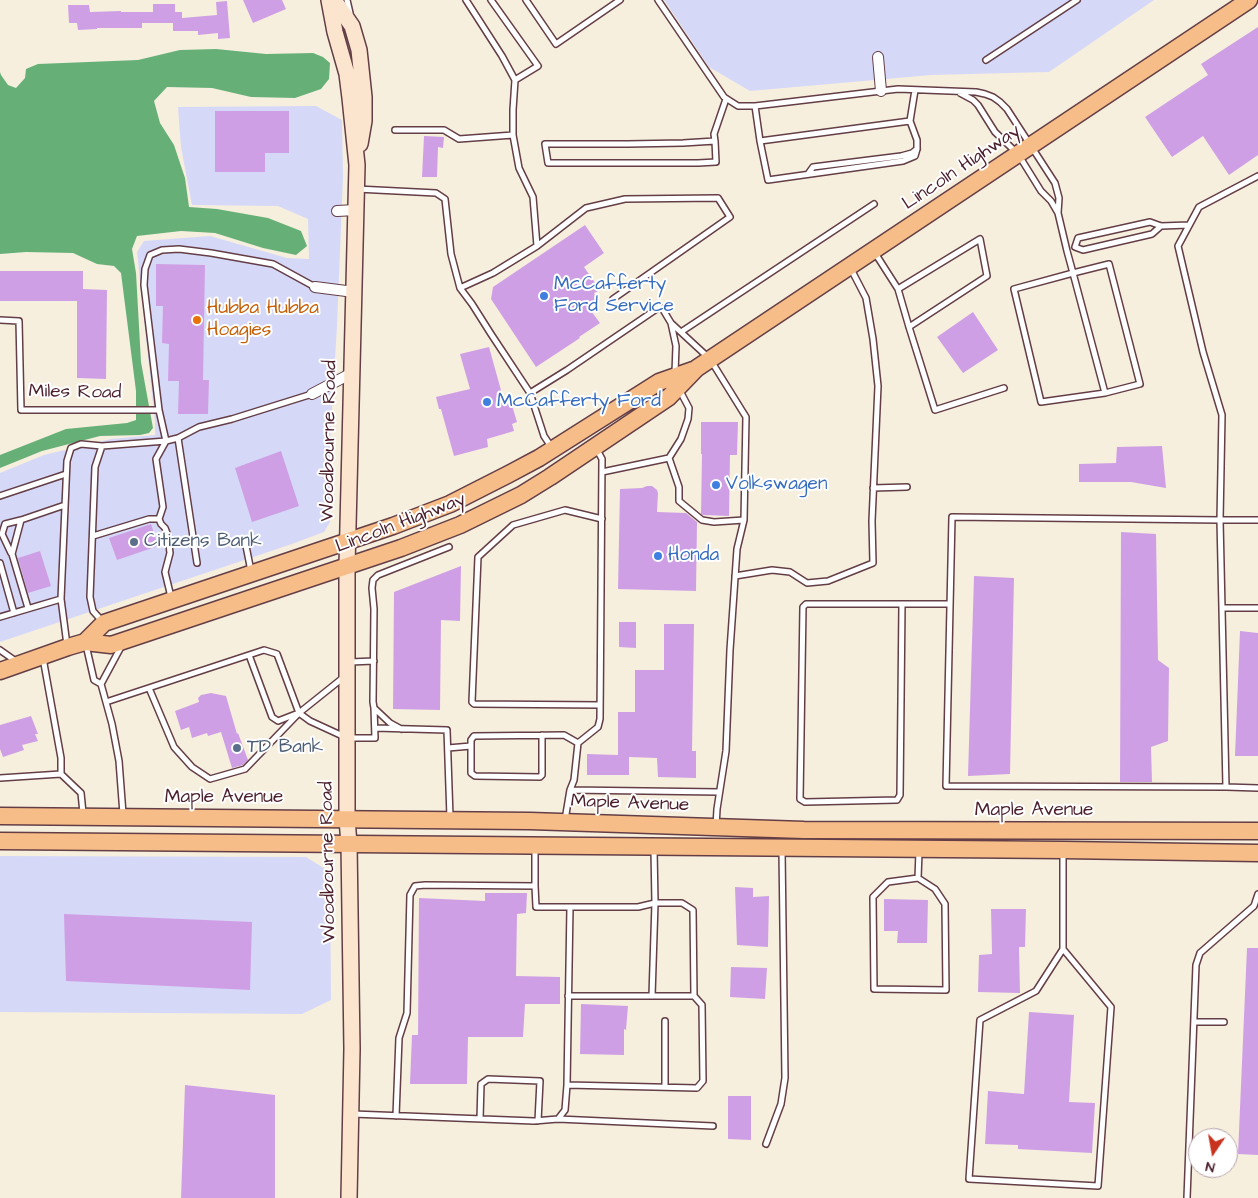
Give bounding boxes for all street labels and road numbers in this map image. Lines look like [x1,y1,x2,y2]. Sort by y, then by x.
street label: Lincoln Highway [899,120,1025,216]
street label: Woodbourne Road [317,360,343,522]
street label: Miles Road [28,381,122,405]
street label: Lincoln Highway [333,489,469,559]
street label: Woodbourne Road [316,781,342,943]
street label: Maple Avenue [165,787,283,809]
street label: Maple Avenue [570,791,690,817]
street label: Maple Avenue [975,800,1093,822]

